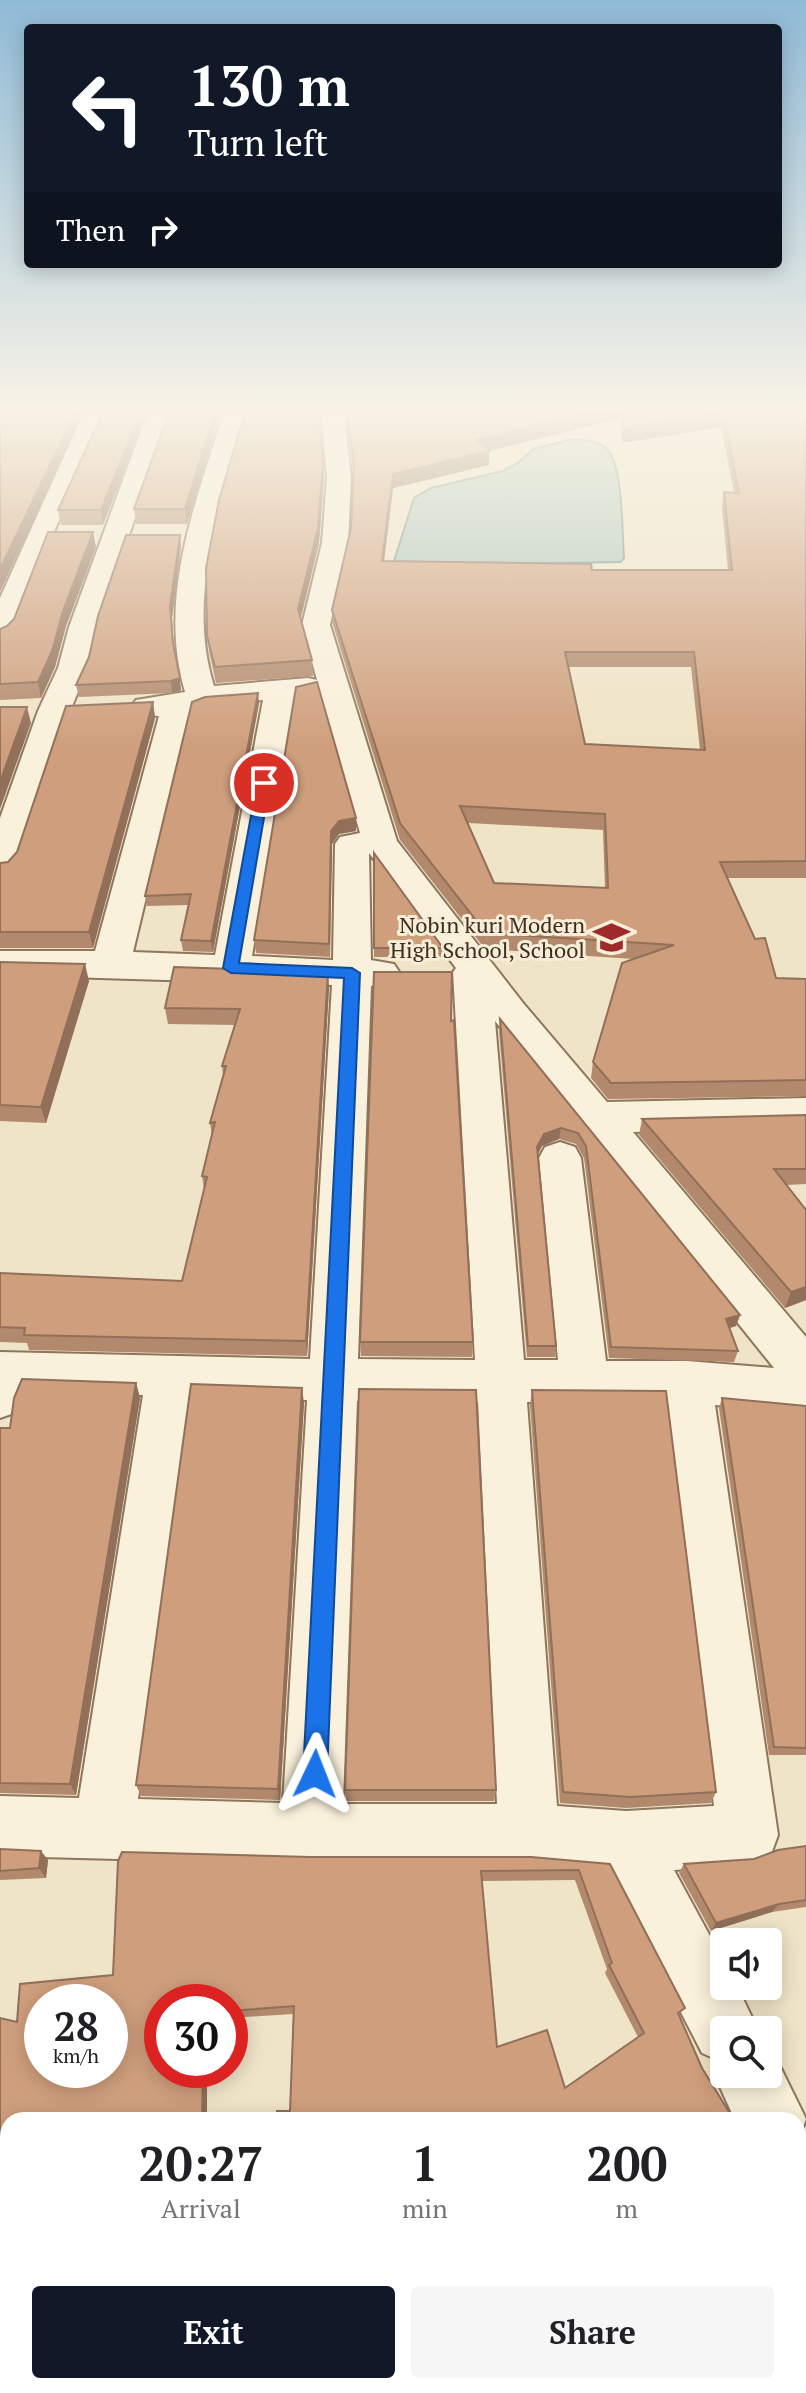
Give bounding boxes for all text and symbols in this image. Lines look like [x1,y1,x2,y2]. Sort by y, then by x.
text: 130 m [188,48,350,122]
icon: left [56,56,160,160]
text: Turn left [188,119,328,166]
icon: right [141,208,185,252]
text: Then [56,210,125,250]
pin [230,749,298,817]
icon: arrive [242,761,286,805]
place label: Nobin kuri Modern High School, School [390,910,585,964]
school or university icon: Nobin kuri Modern High School, School [592,918,630,956]
position arrow [273,1732,357,1816]
map controls [710,1928,782,2088]
button: sound [710,1928,782,2000]
speed limit sign: 30 [144,1984,248,2088]
text: 28 [53,1999,99,2052]
button: search [710,2016,782,2088]
text: km/h [53,2042,99,2069]
text: 20:27 [138,2131,263,2195]
text: 1 [411,2131,438,2195]
text: 200 [586,2131,668,2195]
text: Arrival [161,2191,241,2225]
text: min [402,2191,448,2225]
text: m [616,2191,638,2225]
button: Exit [32,2286,395,2378]
button: Share [411,2286,774,2378]

